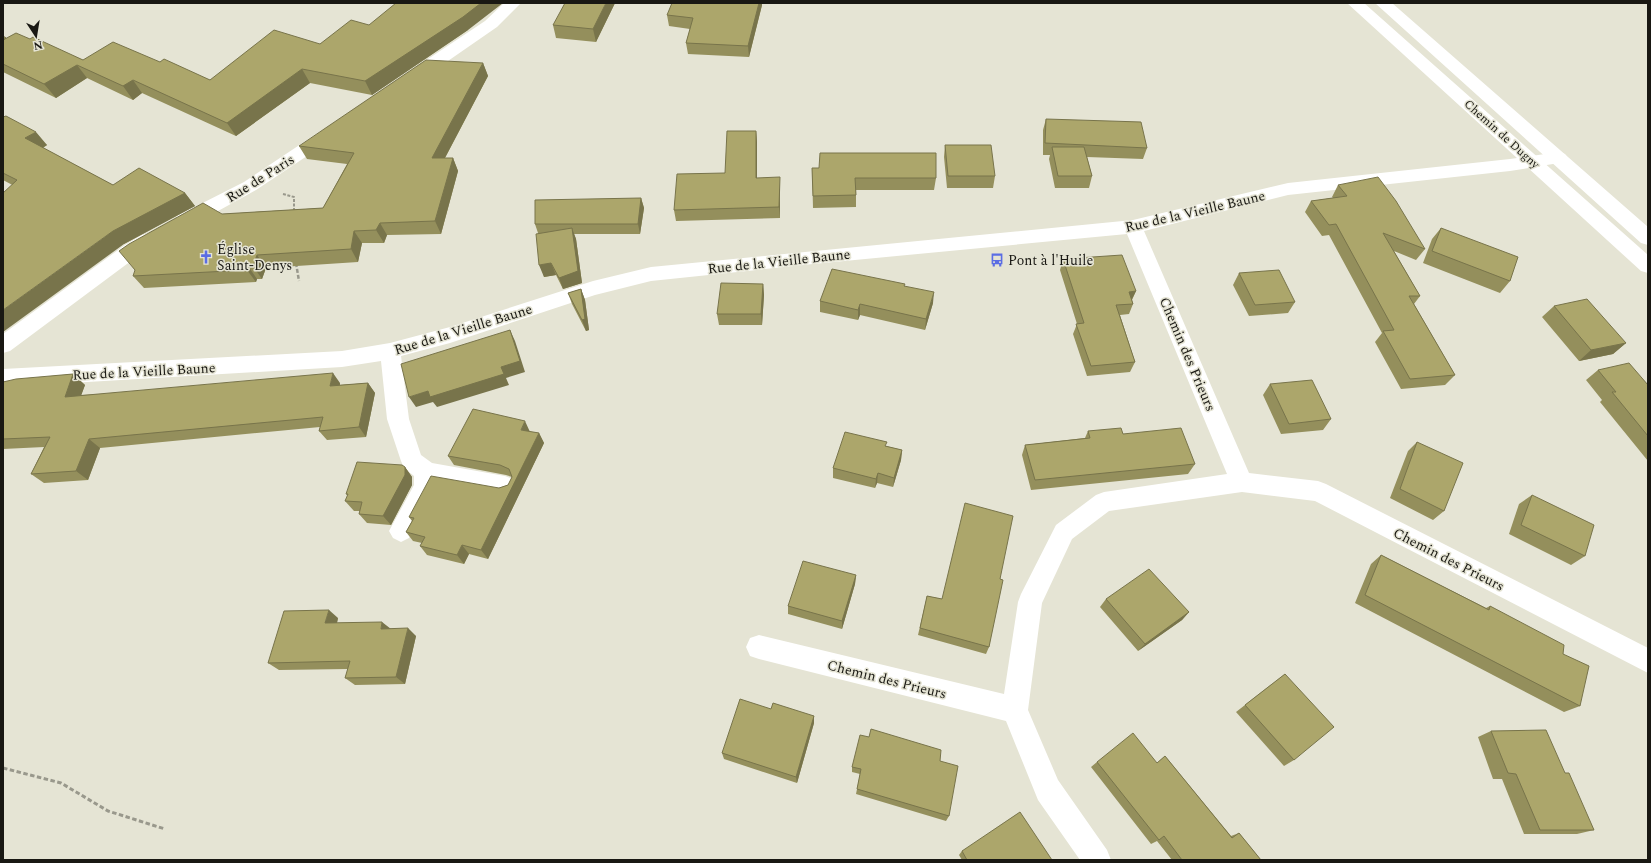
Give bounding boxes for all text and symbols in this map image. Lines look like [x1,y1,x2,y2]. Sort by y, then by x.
north arrow [16,16,56,56]
text: N [32,36,44,55]
street label: Chemin de Dugny [1460,95,1545,174]
street label: Rue de Paris [222,149,298,208]
street label: Rue de la Vieille Baune [1123,185,1267,238]
place label: Église Saint-Denys [217,239,292,276]
street label: Rue de la Vieille Baune [707,244,852,279]
church icon: Église Saint-Denys [198,249,214,265]
place label: Pont à l'Huile [1008,250,1093,271]
bus stop icon: Pont à l'Huile [989,252,1005,268]
street label: Chemin des Prieurs [1154,294,1221,415]
street label: Rue de la Vieille Baune [392,298,535,360]
street label: Rue de la Vieille Baune [72,357,216,386]
street label: Chemin des Prieurs [1390,522,1508,597]
street label: Chemin des Prieurs [825,655,949,704]

